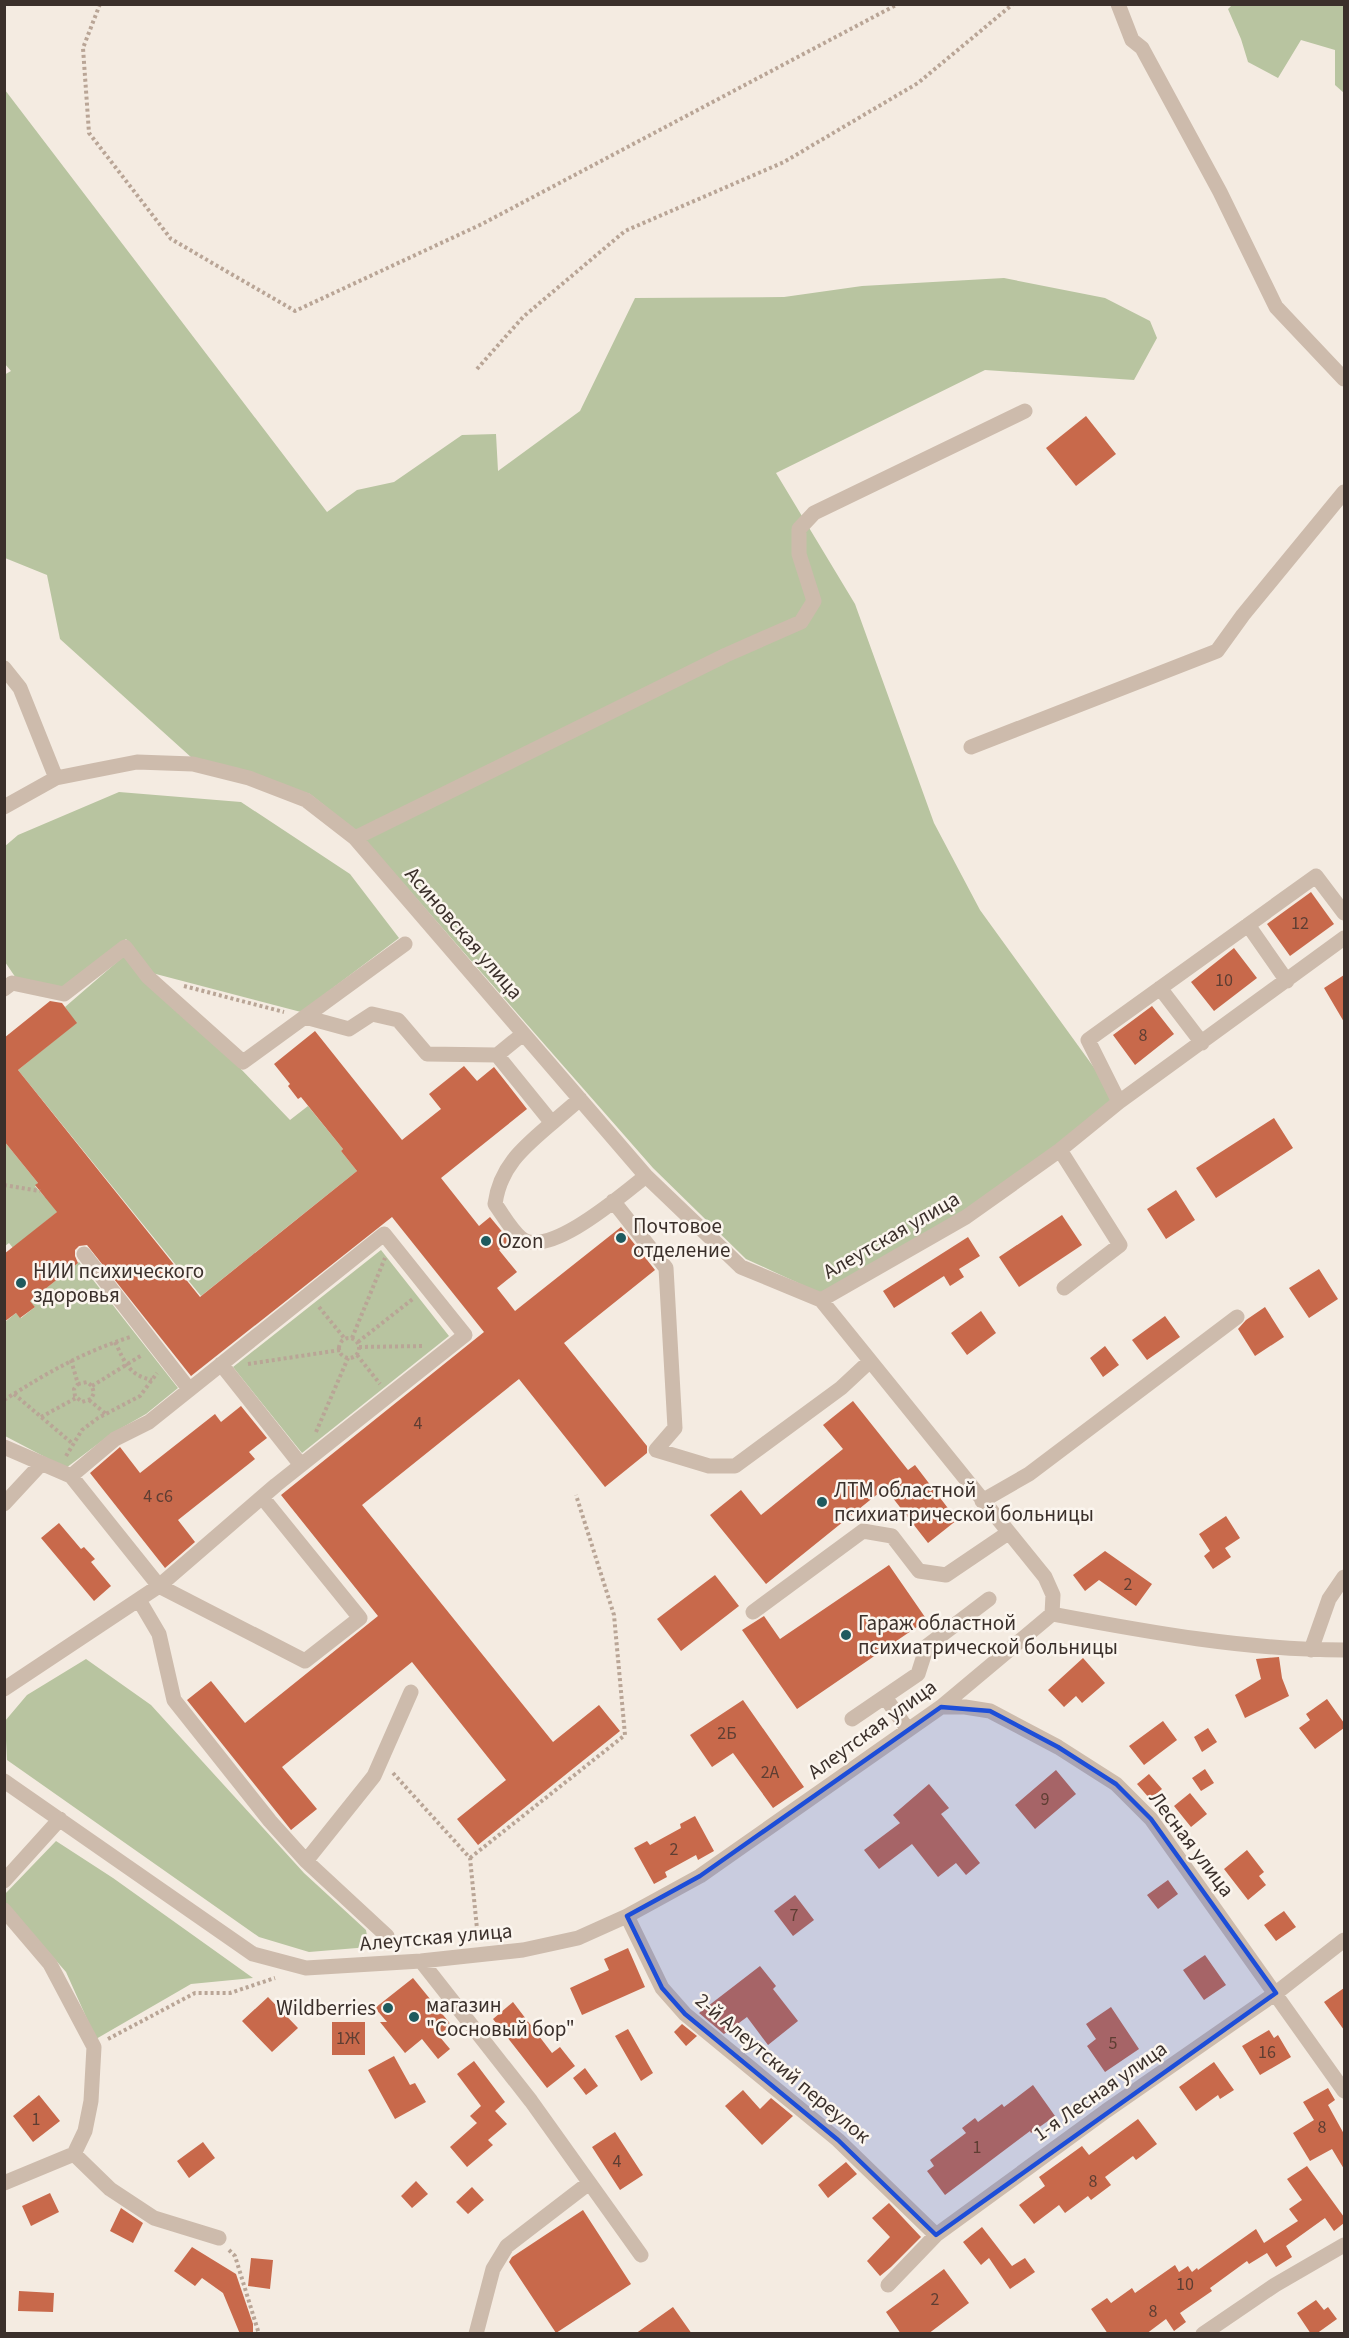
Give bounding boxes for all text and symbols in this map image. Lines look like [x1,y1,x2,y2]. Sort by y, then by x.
street label: Асиновская улица [398,860,530,1006]
house number: 12 [1291,911,1309,936]
house number: 10 [1215,968,1233,993]
house number: 8 [1139,1023,1148,1048]
street label: Алеутская улица [817,1184,965,1286]
place label: Почтовое отделение [633,1211,730,1265]
place label: Ozon [498,1226,543,1256]
marker: Почтовое отделение [614,1231,628,1245]
marker: Ozon [479,1234,493,1248]
place label: НИИ психического здоровья [33,1256,204,1310]
marker: НИИ психического здоровья [14,1276,28,1290]
house number: 4 [414,1411,423,1436]
place label: ЛТМ областной психиатрической больницы [834,1475,1094,1529]
house number: 4 с6 [143,1484,173,1509]
marker: ЛТМ областной психиатрической больницы [815,1495,829,1509]
house number: 2 [1124,1572,1133,1597]
place label: Гараж областной психиатрической больницы [858,1608,1118,1662]
marker: Гараж областной психиатрической больницы [839,1628,853,1642]
street label: Алеутская улица [801,1672,943,1786]
house number: 2Б [717,1721,737,1746]
house number: 2А [761,1760,780,1785]
street label: Лесная улица [1142,1785,1242,1903]
house number: 9 [1041,1787,1050,1812]
house number: 2 [670,1837,679,1862]
house number: 7 [790,1903,799,1928]
street label: Алеутская улица [358,1915,514,1959]
street label: 2-й Алеутский переулок [689,1986,878,2151]
place label: магазин "Сосновый бор" [426,1990,575,2044]
place label: Wildberries [276,1993,376,2023]
marker: Wildberries [381,2001,395,2015]
marker: магазин "Сосновый бор" [407,2010,421,2024]
house number: 1Ж [336,2026,360,2051]
house number: 5 [1109,2031,1118,2056]
street label: 1-я Лесная улица [1027,2034,1173,2148]
house number: 16 [1258,2040,1276,2065]
house number: 1 [32,2107,40,2132]
house number: 8 [1318,2115,1327,2140]
house number: 1 [973,2135,981,2160]
house number: 4 [613,2149,622,2174]
house number: 8 [1089,2169,1098,2194]
house number: 10 [1176,2272,1194,2297]
house number: 2 [931,2287,940,2312]
house number: 8 [1149,2299,1158,2324]

